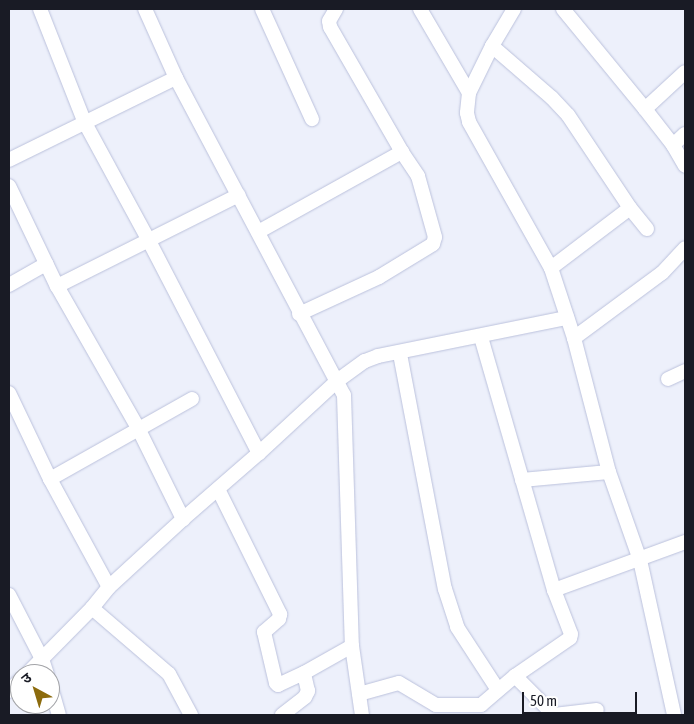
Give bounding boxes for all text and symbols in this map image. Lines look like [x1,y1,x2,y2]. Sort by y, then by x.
north arrow [10,664,60,714]
text: उ [18,669,34,687]
scale bar [524,682,639,714]
text: 50 m [530,692,557,709]

